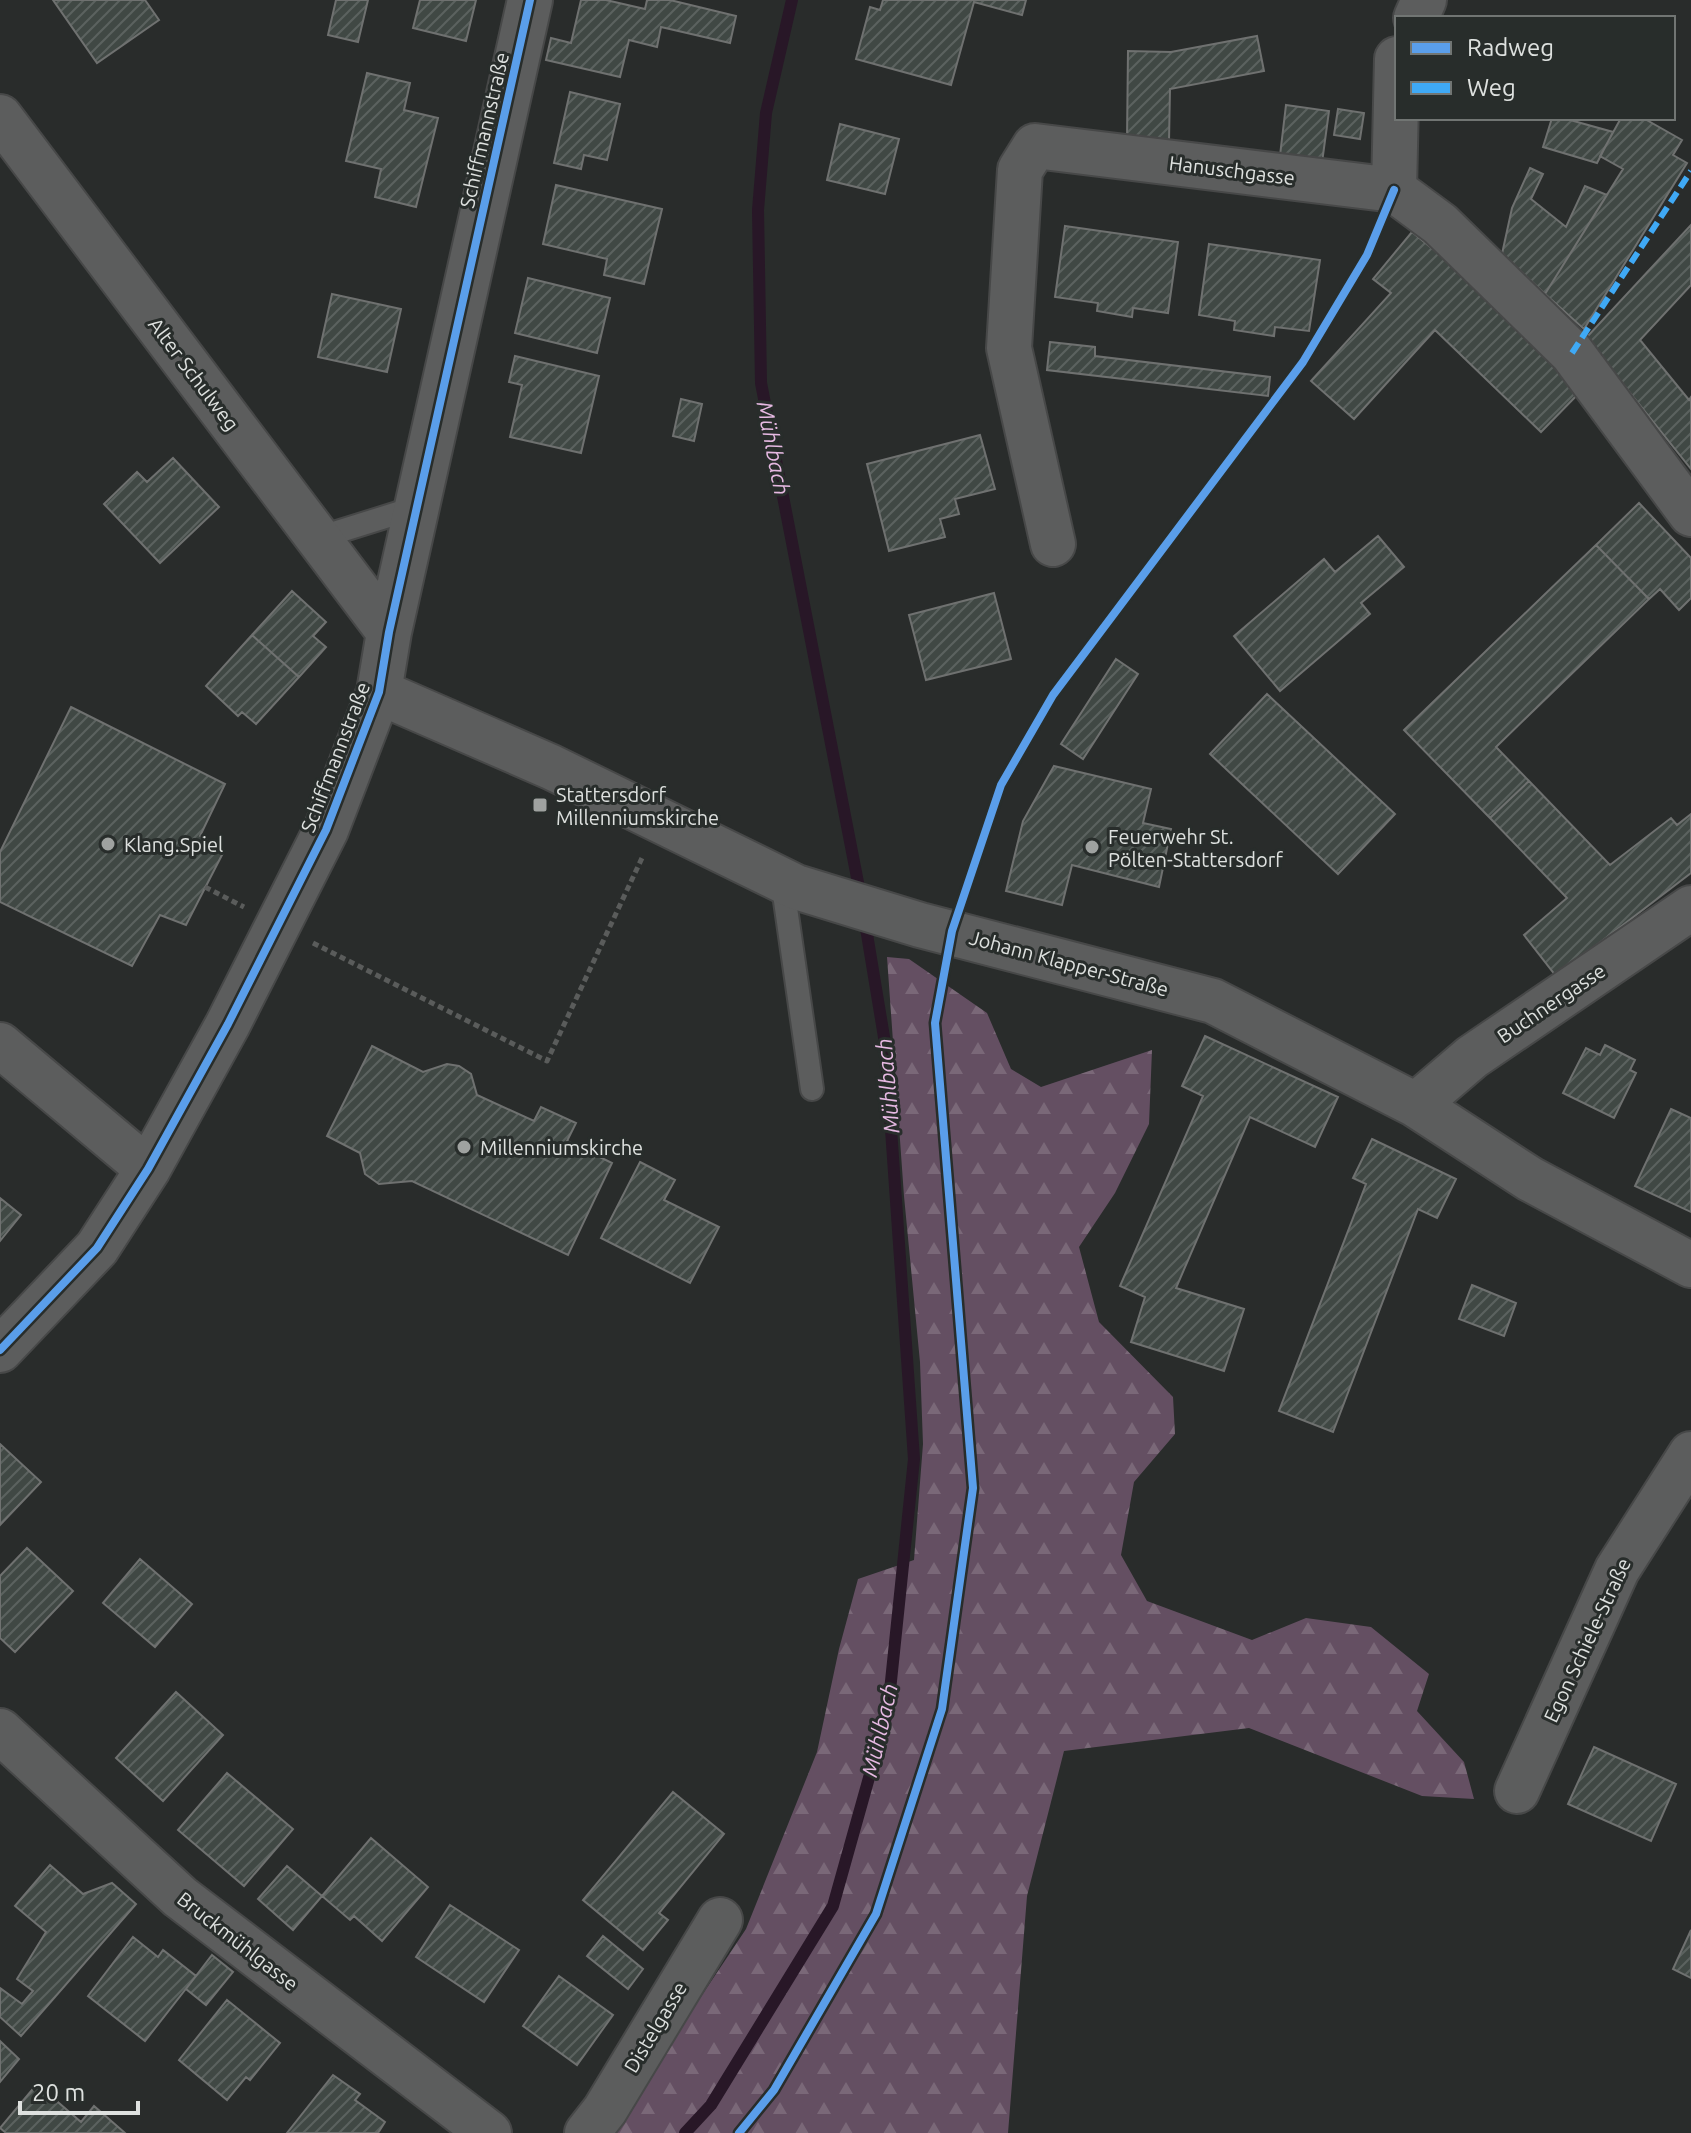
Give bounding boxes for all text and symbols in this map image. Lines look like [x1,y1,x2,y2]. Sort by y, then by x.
legend [1395,16,1675,120]
text: Radweg [1467,34,1554,61]
street label: Schiffmannstraße [455,50,513,210]
text: Weg [1467,74,1516,101]
street label: Hanuschgasse [1168,151,1296,189]
street label: Alter Schulweg [144,313,244,435]
water label: Mühlbach [753,399,795,497]
street label: Schiffmannstraße [296,679,374,835]
place label: Stattersdorf Millenniumskirche [556,783,719,829]
marker: Stattersdorf Millenniumskirche [531,796,549,814]
place label: Feuerwehr St. Pölten-Stattersdorf [1108,825,1283,871]
place label: Klang.Spiel [124,833,223,856]
marker: Klang.Spiel [99,835,117,853]
marker: Feuerwehr St. Pölten-Stattersdorf [1083,838,1101,856]
street label: Johann Klapper-Straße [967,925,1171,1001]
street label: Buchnergasse [1493,959,1609,1047]
water label: Mühlbach [870,1037,904,1135]
place label: Millenniumskirche [480,1136,643,1159]
marker: Millenniumskirche [455,1138,473,1156]
street label: Egon Schiele-Straße [1539,1554,1635,1726]
water label: Mühlbach [856,1681,902,1779]
street label: Bruckmühlgasse [173,1887,303,1995]
street label: Distelgasse [619,1977,691,2077]
scale bar [20,2065,138,2115]
text: 20 m [32,2079,85,2106]

